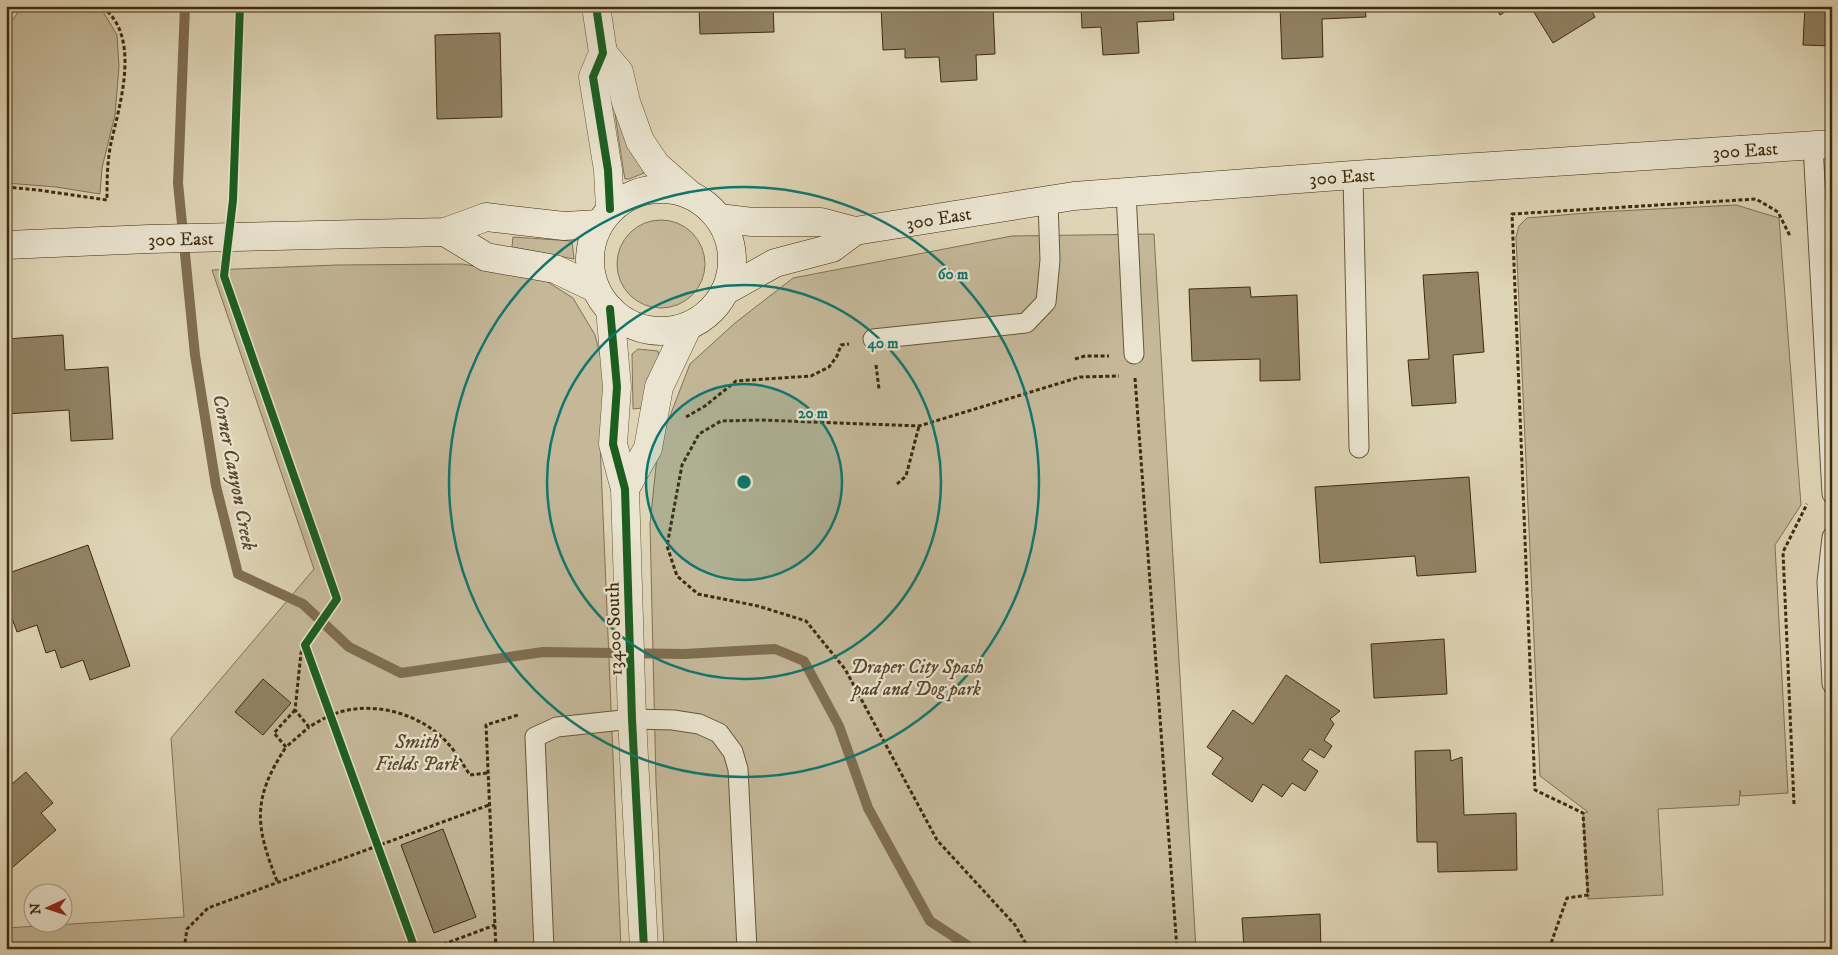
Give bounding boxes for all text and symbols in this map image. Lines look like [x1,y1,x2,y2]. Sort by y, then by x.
street label: 300 East [1712,138,1779,165]
street label: 300 East [1309,164,1376,191]
street label: 300 East [905,203,973,236]
street label: 300 East [148,227,214,252]
text: 60 m [938,265,969,284]
text: 40 m [866,334,899,353]
water label: Corner Canyon Creek [206,392,261,553]
text: 20 m [798,404,829,423]
centre of rings [735,473,753,491]
street label: 13400 South [601,582,628,676]
park label: Draper City Spash pad and Dog park [849,656,984,702]
park label: Smith Fields Park [375,731,459,776]
north arrow [22,882,72,932]
text: N [27,902,45,915]

